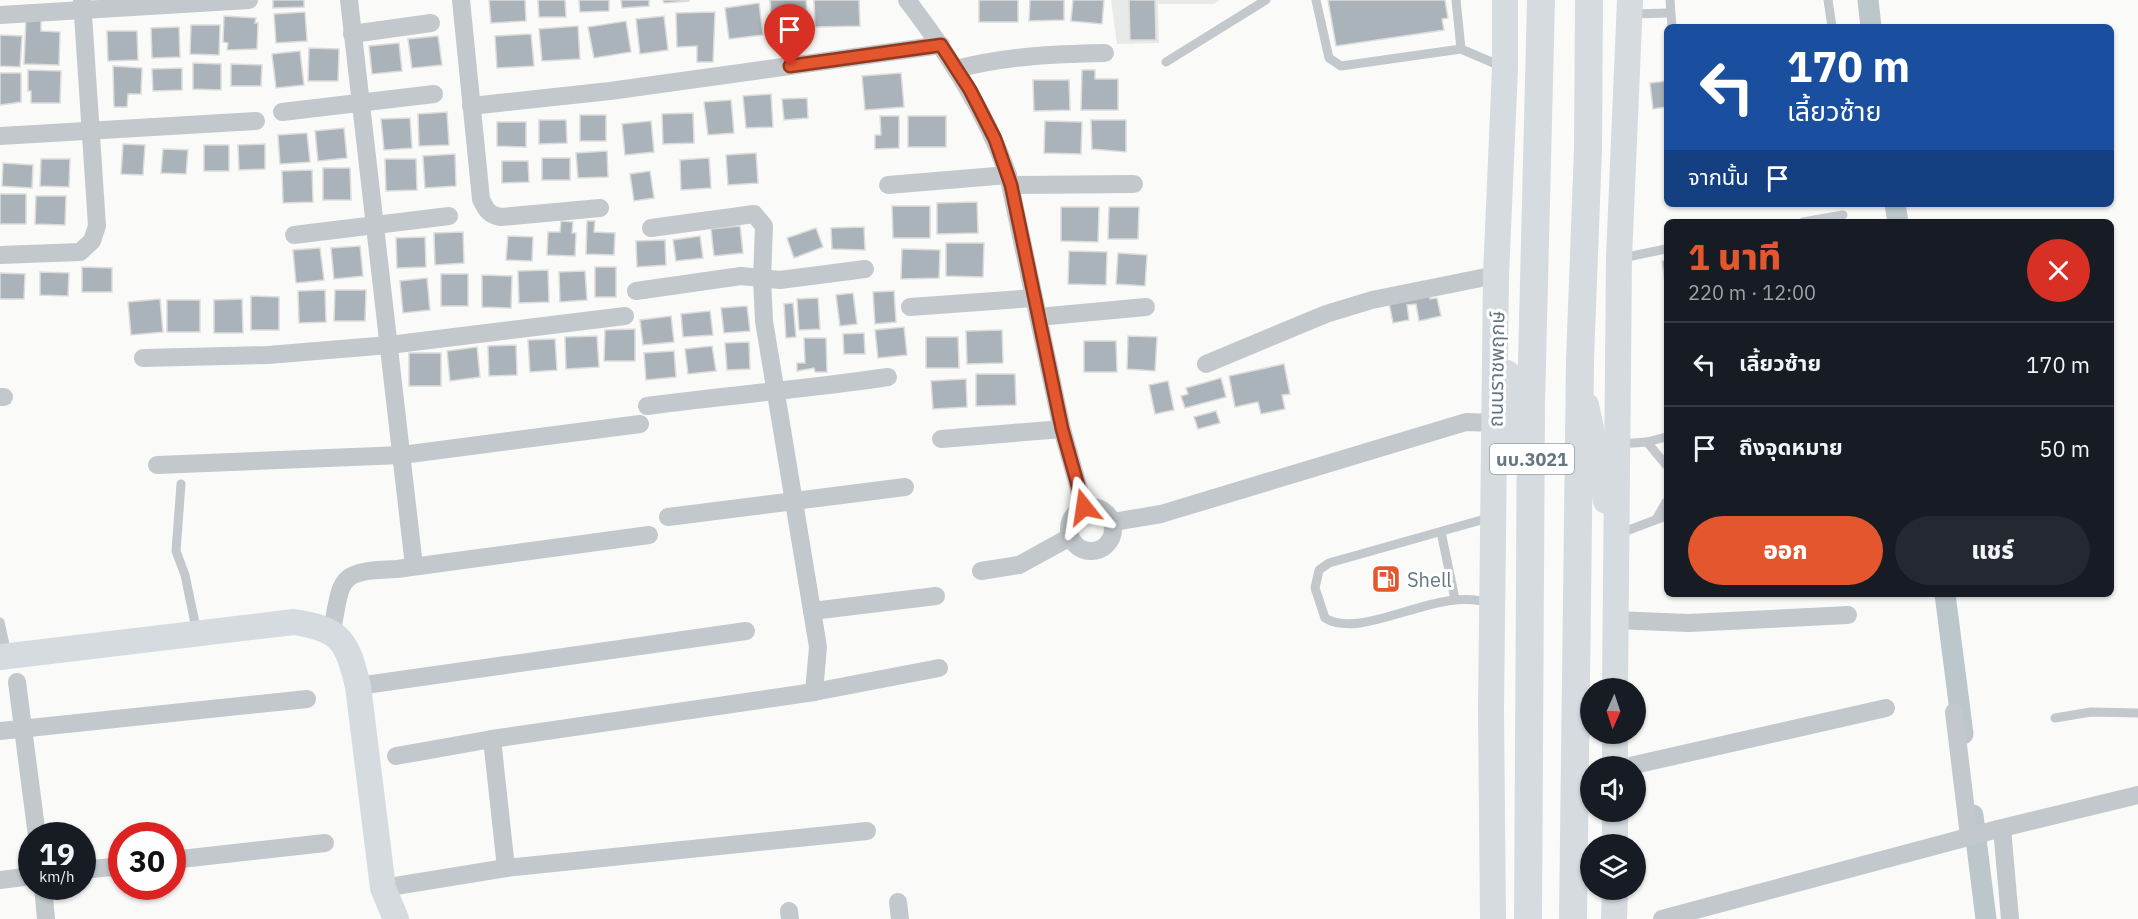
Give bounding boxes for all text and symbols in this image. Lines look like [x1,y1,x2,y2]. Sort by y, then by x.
pin [764,4,815,66]
icon: arrive [773,13,806,46]
text: 170 m [1787,39,1910,94]
icon: left [1688,48,1766,126]
text: เลี้ยวซ้าย [1787,93,1881,128]
text: จากนั้น [1688,162,1749,191]
icon: arrive [1761,162,1794,195]
text: 1 นาที [1688,233,1781,280]
button: close [2027,239,2090,302]
text: 220 m · 12:00 [1688,279,1816,306]
street label: ถนนราชพฤกษ์ [1481,310,1511,427]
icon: left [1688,348,1721,381]
text: เลี้ยวซ้าย [1739,348,1821,377]
text: 170 m [2026,350,2090,379]
icon: arrive [1688,432,1721,465]
text: ถึงจุดหมาย [1739,432,1843,461]
text: 50 m [2039,434,2090,463]
road number: นบ.3021 [1490,444,1574,474]
position arrow [1052,475,1116,539]
button: ออก [1688,516,1883,585]
button: แชร์ [1895,516,2090,585]
fuel station icon: Shell [1370,563,1402,595]
place label: Shell [1407,566,1452,593]
north arrow [1580,678,1646,744]
map controls [1580,678,1646,900]
button: sound [1580,756,1646,822]
speed limit sign: 30 [108,822,186,900]
text: 19 [39,834,75,873]
button: layers [1580,834,1646,900]
text: km/h [39,867,75,886]

